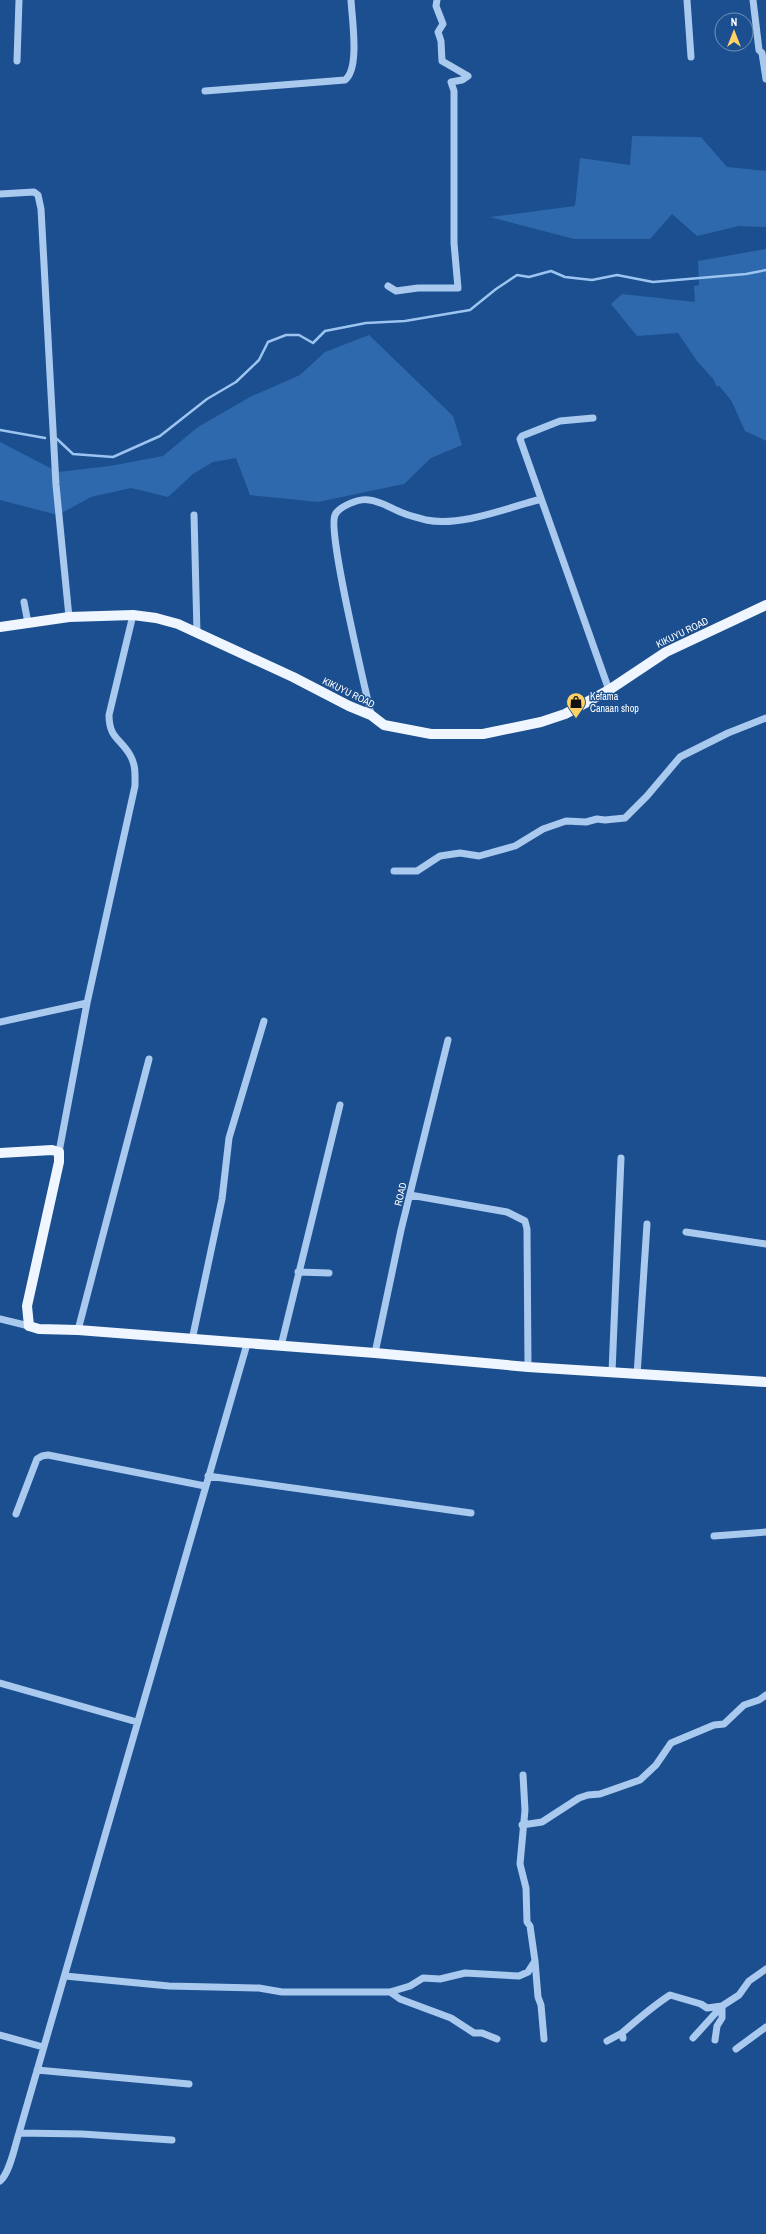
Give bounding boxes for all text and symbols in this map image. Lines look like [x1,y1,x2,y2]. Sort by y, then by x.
north arrow [714,12,754,52]
text: N [731,15,737,29]
street label: KIKUYU ROAD [654,614,711,651]
street label: KIKUYU ROAD [321,674,377,711]
place label: Kefama Canaan shop [590,690,639,715]
shop icon: Kefama Canaan shop [565,691,587,719]
street label: ROAD [391,1181,410,1207]

